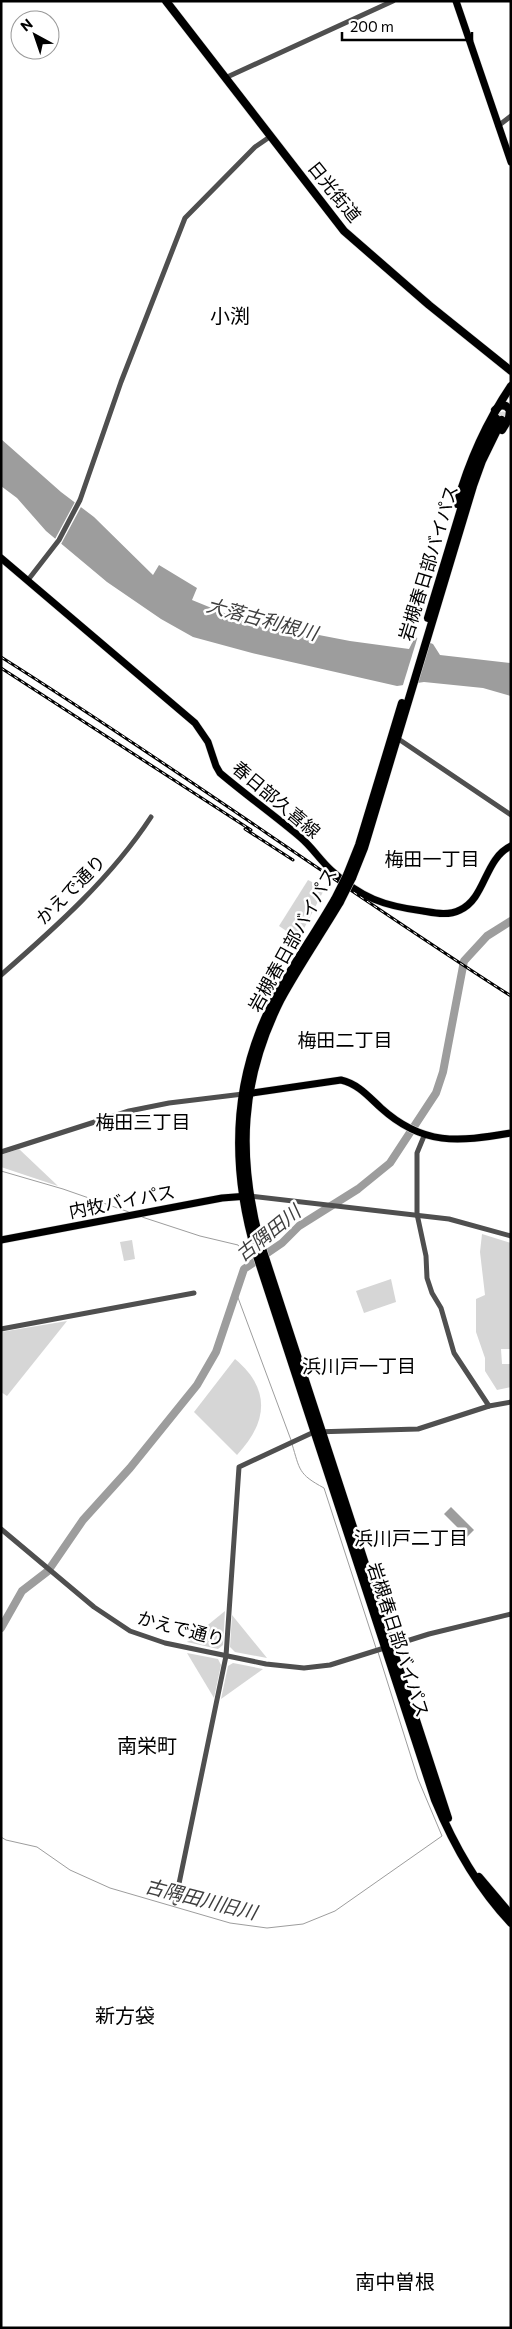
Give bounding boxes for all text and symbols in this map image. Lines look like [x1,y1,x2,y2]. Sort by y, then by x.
north arrow [10,10,60,60]
scale bar [342,10,472,42]
text: N [17,15,36,35]
text: 200 m [350,17,394,35]
street label: 日光街道 [304,156,366,226]
district label: 小渕 [210,303,250,327]
street label: 岩槻春日部バイパス [394,482,462,643]
water label: 大落古利根川 [204,593,322,645]
street label: 春日部久喜線 [228,756,325,842]
district label: 梅田一丁目 [384,847,480,870]
street label: かえで通り [31,850,110,929]
street label: 岩槻春日部バイパス [243,863,341,1016]
district label: 梅田二丁目 [297,1028,393,1051]
district label: 梅田三丁目 [95,1110,191,1133]
street label: 内牧バイパス [67,1180,177,1222]
water label: 古隅田川 [231,1199,306,1265]
district label: 浜川戸一丁目 [302,1354,416,1377]
district label: 浜川戸二丁目 [354,1526,468,1549]
street label: 岩槻春日部バイパス [364,1559,434,1720]
street label: かえで通り [135,1606,227,1650]
district label: 南栄町 [117,1733,177,1757]
water label: 古隅田川旧川 [143,1874,261,1924]
district label: 新方袋 [95,2003,155,2027]
district label: 南中曽根 [355,2269,435,2293]

